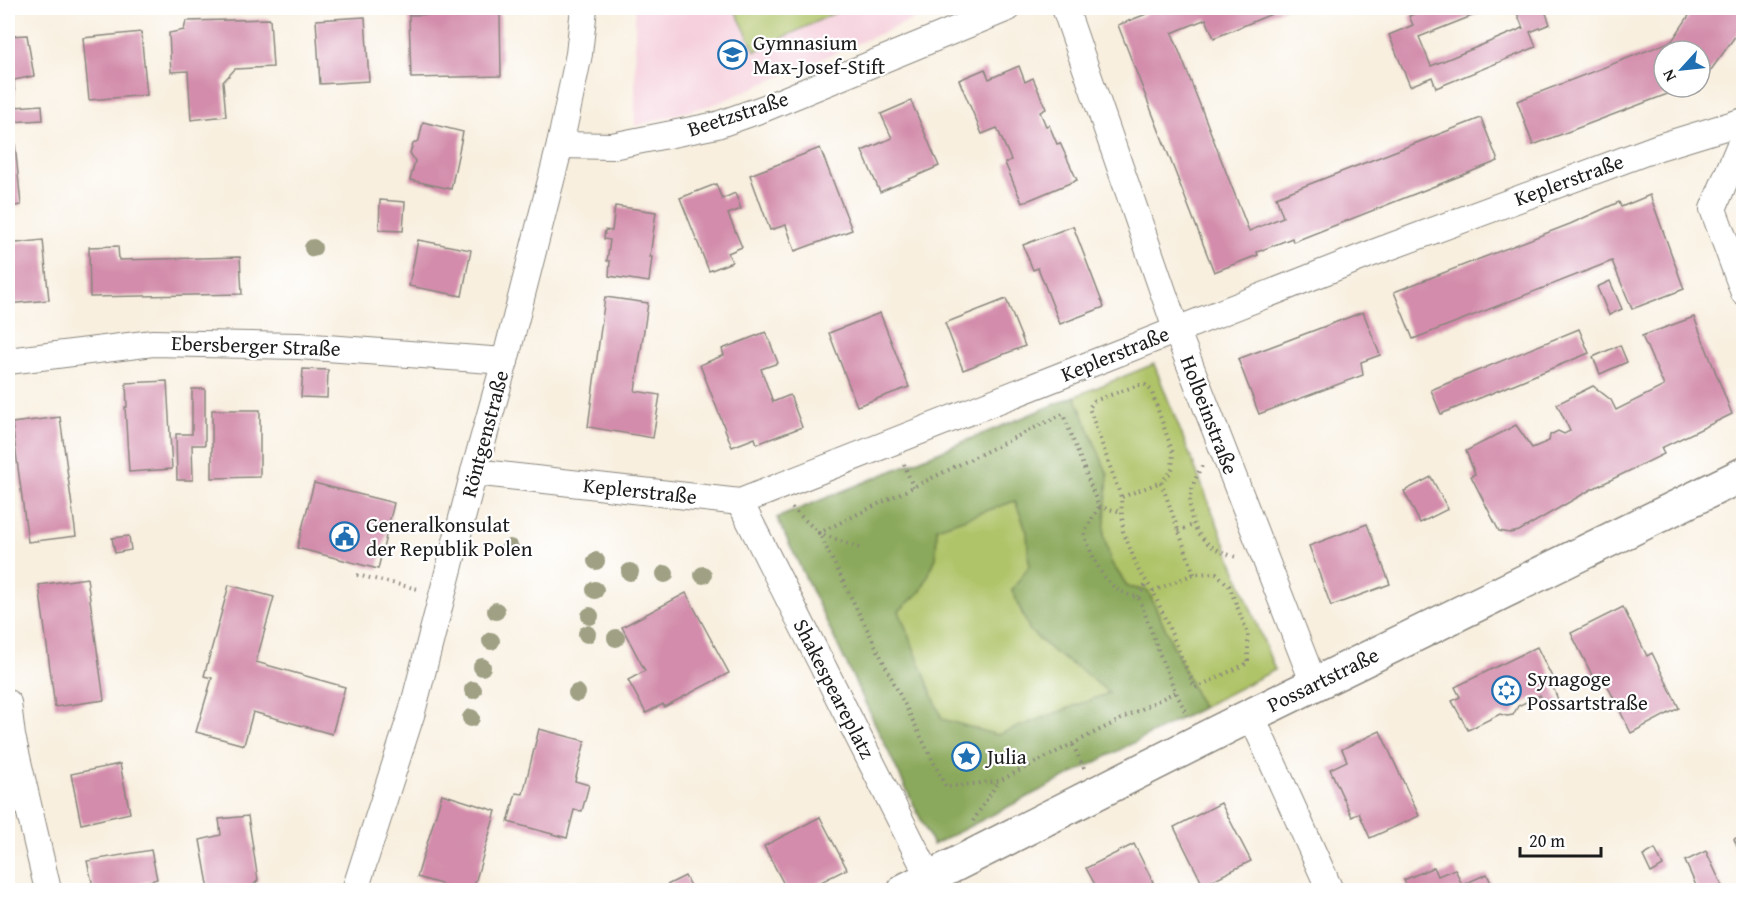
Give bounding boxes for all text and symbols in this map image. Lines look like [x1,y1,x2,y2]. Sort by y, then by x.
place label: Gymnasium Max-Josef-Stift [753,27,886,82]
school or university icon: Gymnasium Max-Josef-Stift [716,39,748,71]
north arrow [1652,39,1712,99]
text: N [1655,65,1682,86]
street label: Beetzstraße [683,83,792,144]
street label: Keplerstraße [1510,145,1628,214]
street label: Keplerstraße [1056,318,1174,389]
street label: Ebersberger Straße [171,327,341,364]
street label: Holbeinstraße [1173,351,1246,479]
street label: Röntgenstraße [453,367,516,501]
street label: Keplerstraße [582,469,699,512]
place label: Generalkonsulat der Republik Polen [366,509,533,564]
public building icon: Generalkonsulat der Republik Polen [329,521,361,553]
street label: Shakespeareplatz [786,613,883,764]
street label: Possartstraße [1262,639,1384,720]
place label: Synagoge Possartstraße [1527,663,1648,718]
synagogue icon: Synagoge Possartstraße [1490,675,1522,707]
place icon: Julia [950,741,982,773]
place label: Julia [984,741,1027,772]
scale bar [1520,820,1601,858]
text: 20 m [1529,827,1565,854]

